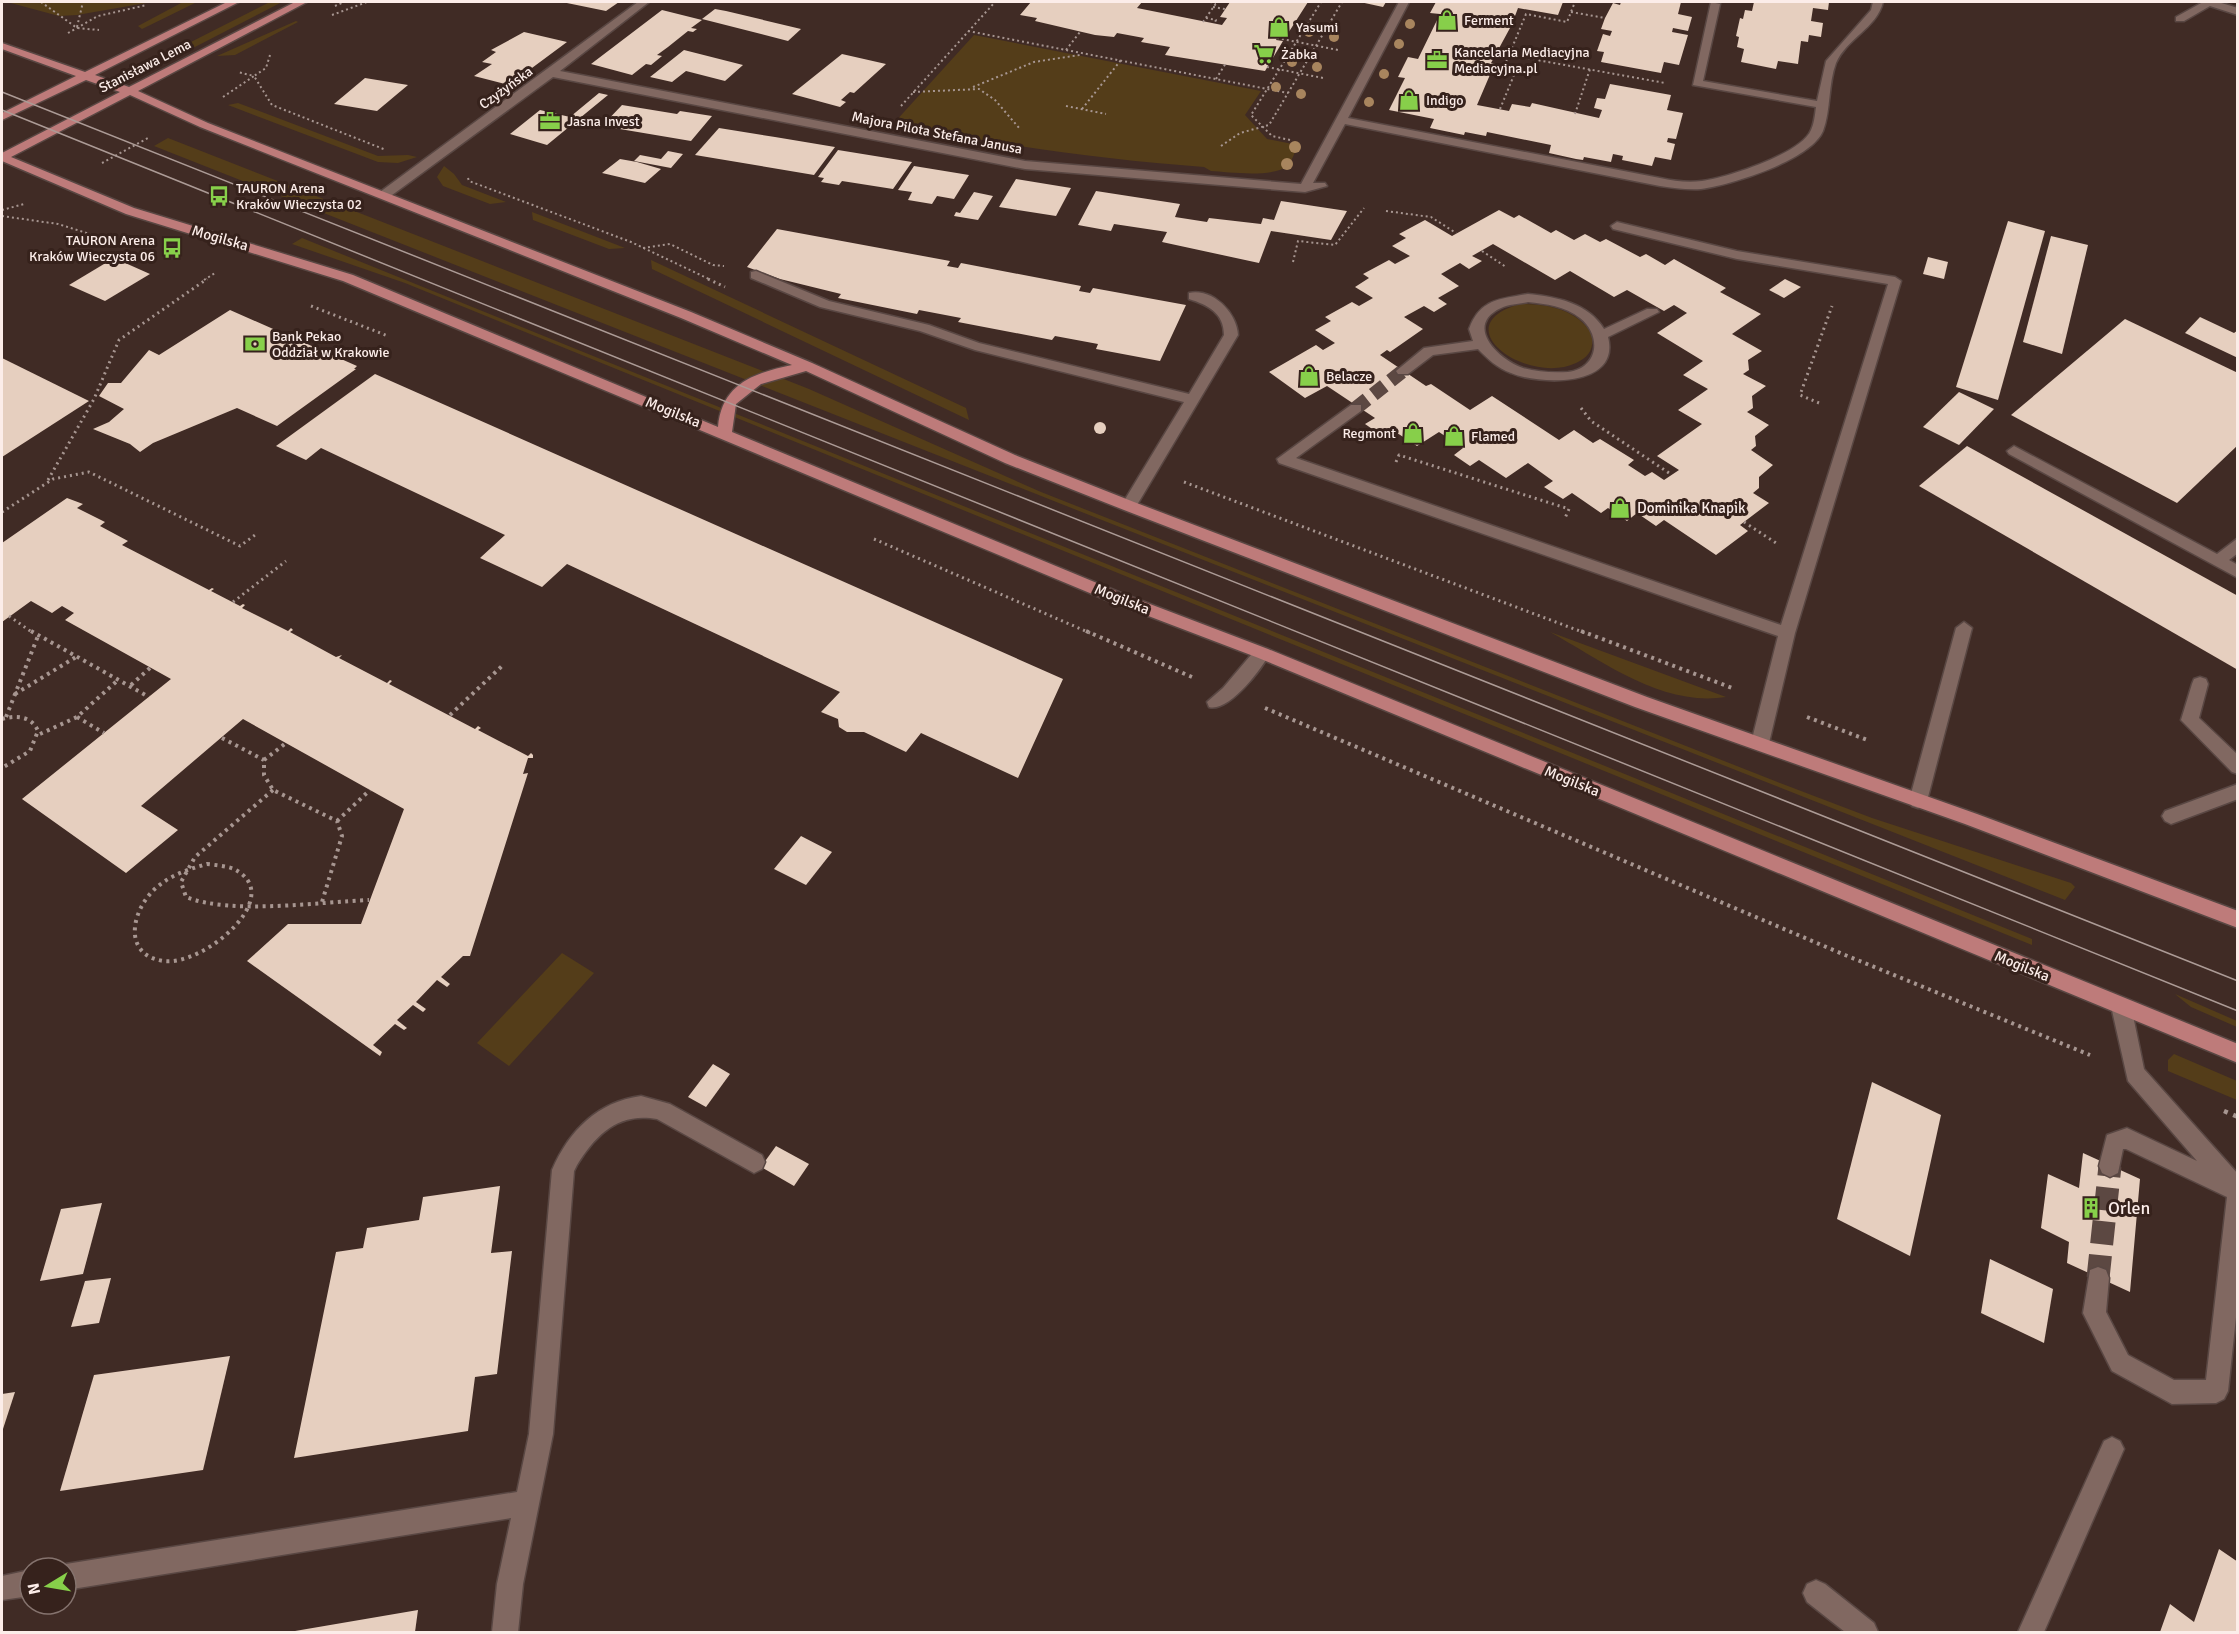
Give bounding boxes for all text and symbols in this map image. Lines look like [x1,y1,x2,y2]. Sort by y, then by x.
shop icon: Ferment [1435,8,1459,32]
place label: Ferment [1464,12,1514,29]
shop icon: Yasumi [1267,15,1291,39]
place label: Yasumi [1296,19,1338,36]
street label: Stanisława Lema [96,35,194,97]
supermarket icon: Żabka [1252,42,1276,66]
place label: Kancelaria Mediacyjna Mediacyjna.pl [1454,44,1590,77]
place label: Żabka [1281,46,1317,63]
office icon: Kancelaria Mediacyjna Mediacyjna.pl [1425,48,1449,72]
street label: Czyżyńska [476,63,536,113]
shop icon: Indigo [1397,88,1421,112]
place label: Indigo [1426,92,1464,109]
street label: Majora Pilota Stefana Janusa [850,108,1024,158]
office icon: Jasna Invest [538,109,562,133]
place label: Jasna Invest [567,113,640,130]
place label: TAURON Arena Kraków Wieczysta 02 [236,180,362,213]
bus stop icon: TAURON Arena Kraków Wieczysta 02 [207,184,231,208]
street label: Mogilska [190,221,250,255]
place label: TAURON Arena Kraków Wieczysta 06 [29,232,155,265]
bus stop icon: TAURON Arena Kraków Wieczysta 06 [160,236,184,260]
place label: Bank Pekao Oddział w Krakowie [272,328,390,361]
bank icon: Bank Pekao Oddział w Krakowie [243,332,267,356]
shop icon: Belacze [1297,364,1321,388]
place label: Belacze [1326,368,1372,385]
street label: Mogilska [643,393,703,431]
shop icon: Regmont [1401,421,1425,445]
shop icon: Flamed [1442,424,1466,448]
place label: Regmont [1342,425,1396,442]
place label: Flamed [1471,428,1515,445]
shop icon: Dominika Knapik [1608,496,1632,520]
place label: Dominika Knapik [1637,499,1746,517]
street label: Mogilska [1092,580,1152,618]
street label: Mogilska [1542,762,1602,800]
street label: Mogilska [1992,947,2052,985]
building icon: Orlen [2079,1196,2103,1220]
place label: Orlen [2108,1197,2150,1219]
north arrow [18,1556,78,1616]
text: N [23,1581,45,1596]

